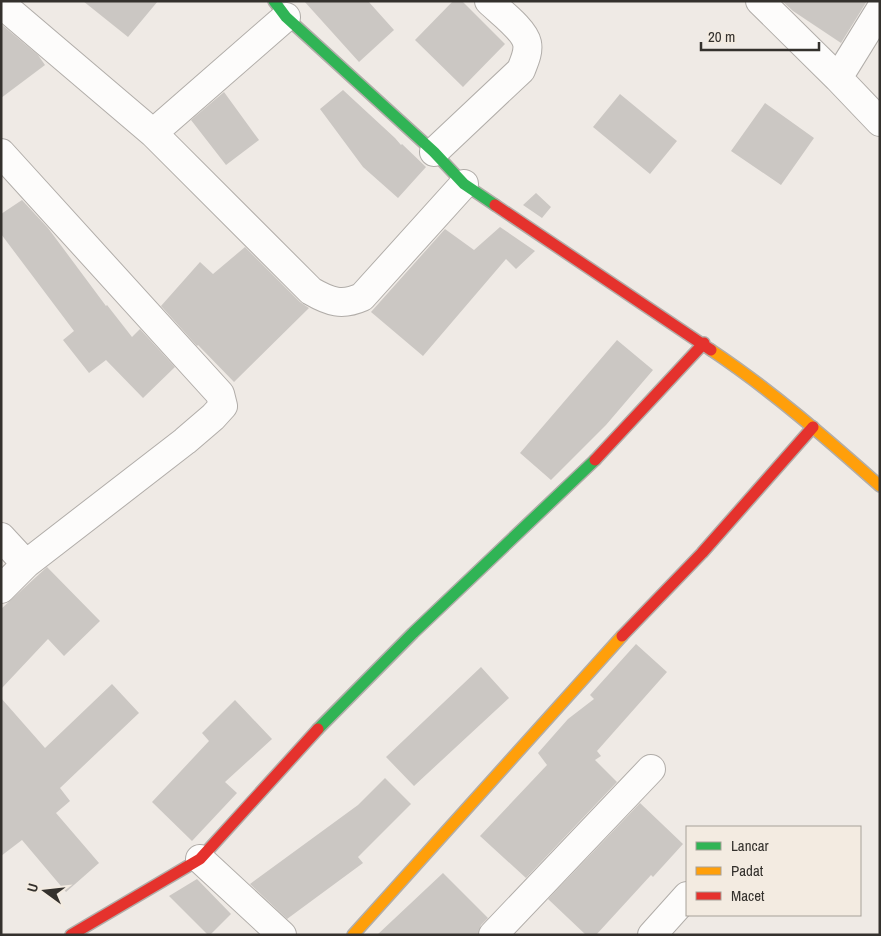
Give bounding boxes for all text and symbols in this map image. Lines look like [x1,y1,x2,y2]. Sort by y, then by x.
scale bar [701,20,818,52]
text: 20 m [708,26,735,47]
legend [686,826,861,916]
text: Lancar [731,835,769,856]
text: Padat [731,860,764,881]
north arrow [20,866,70,916]
text: U [23,881,42,894]
text: Macet [731,885,765,906]

